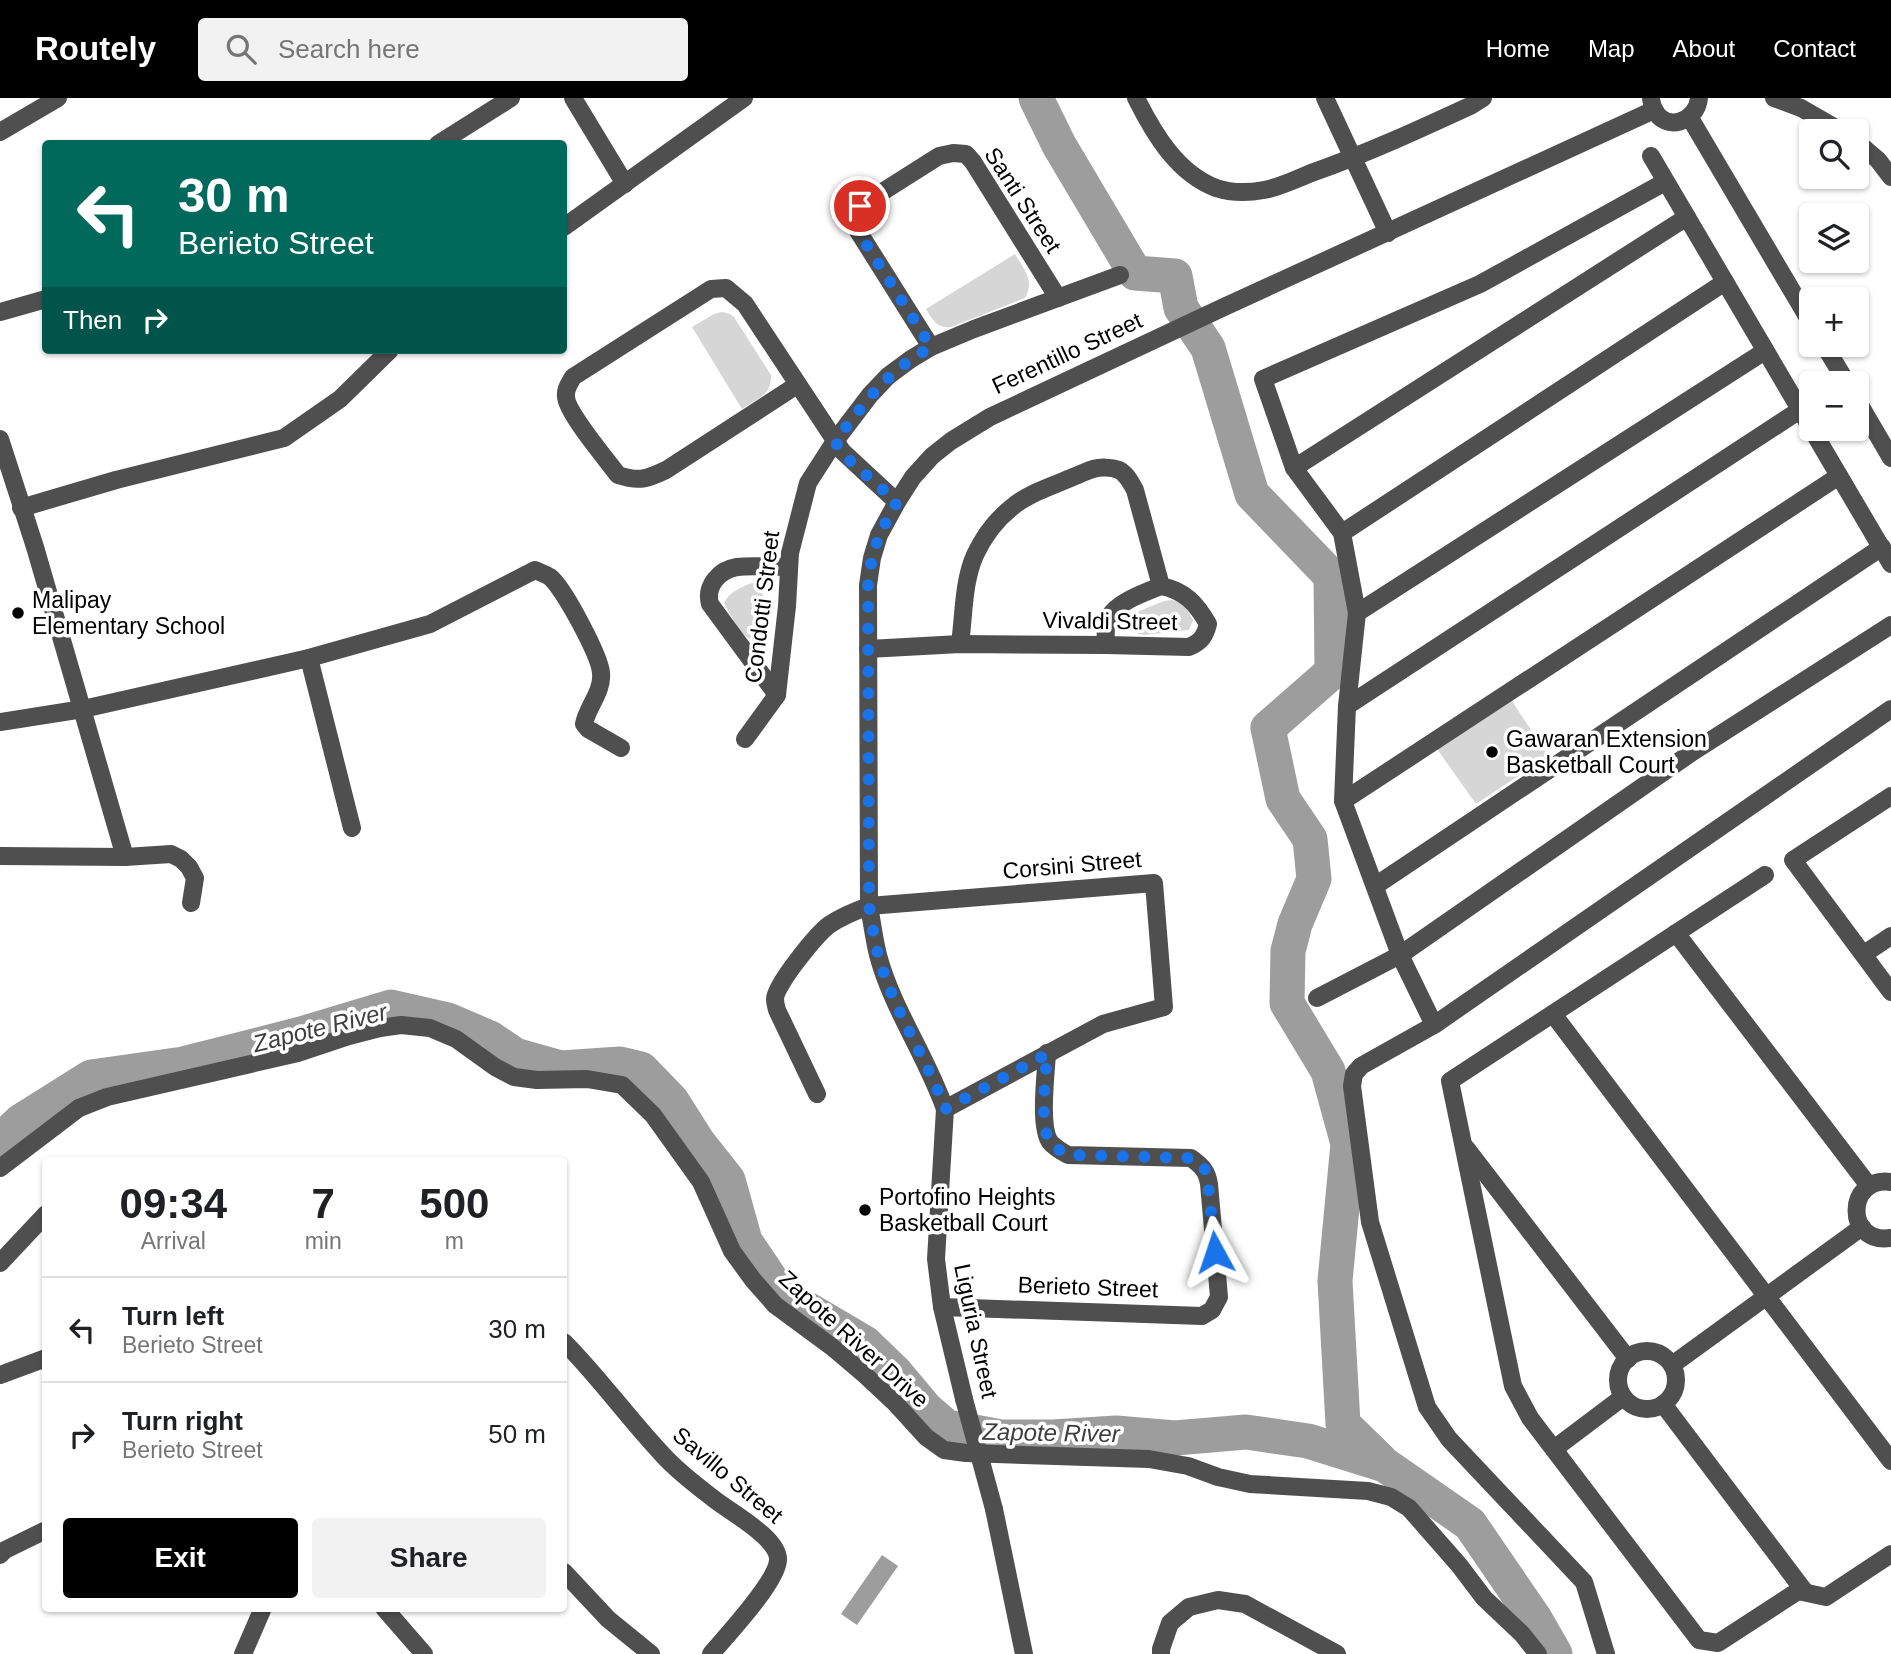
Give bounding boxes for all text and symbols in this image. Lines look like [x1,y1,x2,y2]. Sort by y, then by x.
search box [198,18,688,81]
text: Routely [35,30,156,67]
icon: search [222,30,260,68]
text: Search here [278,34,420,64]
text: Home [1486,35,1550,62]
text: Map [1588,35,1635,62]
text: About [1673,35,1735,62]
text: Contact [1773,35,1856,62]
map controls [1799,119,1869,441]
button: search [1799,119,1869,189]
street label: Santi Street [979,143,1067,258]
icon: left [63,168,154,259]
text: 30 m [178,168,290,222]
pin [830,176,890,236]
icon: arrive [841,187,879,225]
button: layers [1799,203,1869,273]
text: Berieto Street [178,225,374,261]
button: + [1799,287,1869,357]
icon: right [136,301,174,339]
text: Then [63,305,122,335]
street label: Ferentillo Street [988,307,1147,399]
button: − [1799,371,1869,441]
street label: Condotti Street [740,529,784,685]
place label: Malipay Elementary School [32,587,225,639]
marker: Malipay Elementary School [10,605,26,621]
street label: Vivaldi Street [1042,607,1178,635]
place label: Gawaran Extension Basketball Court [1506,726,1707,778]
marker: Gawaran Extension Basketball Court [1484,744,1500,760]
street label: Corsini Street [1001,846,1143,884]
water label: Zapote River [249,998,391,1057]
text: 09:34 [120,1180,227,1227]
text: 7 [311,1180,335,1227]
text: 500 [419,1180,489,1227]
place label: Portofino Heights Basketball Court [879,1184,1055,1236]
marker: Portofino Heights Basketball Court [857,1202,873,1218]
position arrow [1178,1215,1252,1289]
text: Arrival [141,1228,206,1254]
text: min [305,1228,342,1254]
text: m [445,1228,464,1254]
street label: Liguria Street [949,1261,1003,1401]
street label: Zapote River Drive [774,1265,934,1413]
street label: Berieto Street [1017,1272,1159,1302]
text: Turn left [122,1301,224,1331]
icon: left [63,1311,101,1349]
text: 30 m [488,1314,546,1344]
text: Berieto Street [122,1332,263,1358]
text: Turn right [122,1406,243,1436]
icon: right [63,1416,101,1454]
water label: Zapote River [981,1418,1121,1447]
text: 50 m [488,1419,546,1449]
street label: Savillo Street [668,1421,789,1529]
text: Berieto Street [122,1437,263,1463]
button: Exit [63,1518,298,1598]
button: Share [312,1518,546,1598]

